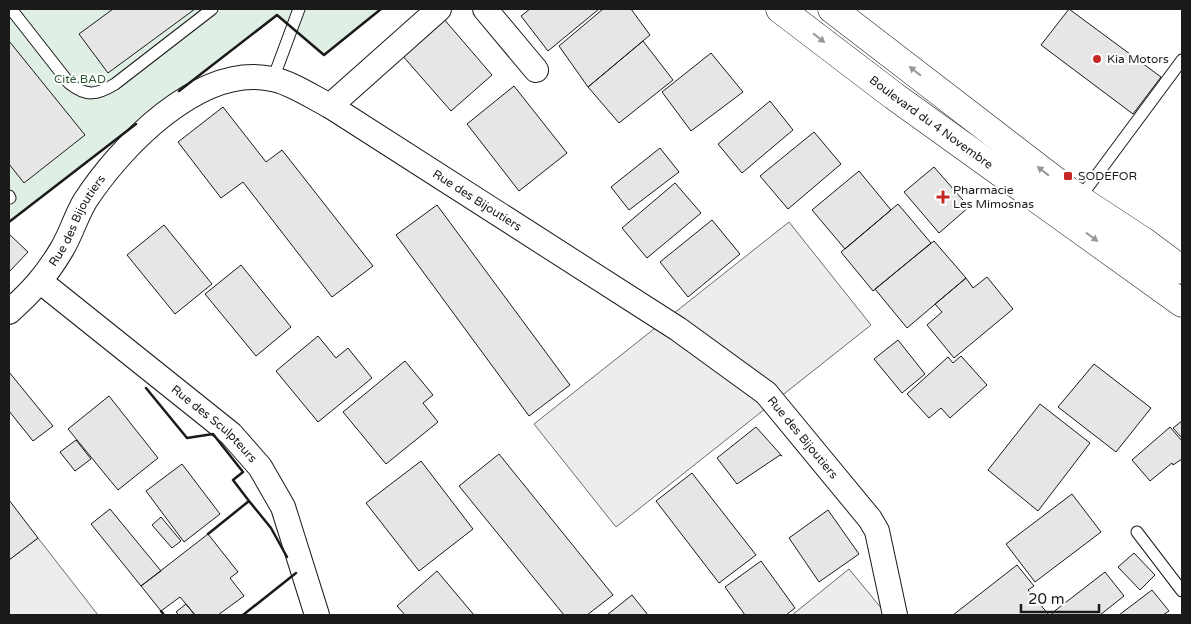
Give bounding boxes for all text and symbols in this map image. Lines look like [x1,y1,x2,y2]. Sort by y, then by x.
one-way arrow [812,33,825,44]
place label: Kia Motors [1107,52,1169,66]
marker: Kia Motors [1091,53,1103,65]
one-way arrow [908,66,922,76]
park label: Cité BAD [54,72,106,86]
street label: Boulevard du 4 Novembre [867,73,996,172]
one-way arrow [1037,165,1050,176]
street label: Rue des Bijoutiers [430,167,524,234]
place label: SODEFOR [1078,169,1137,183]
marker: SODEFOR [1062,170,1074,182]
street label: Rue des Bijoutiers [46,172,108,269]
place label: Pharmacie Les Mimosnas [953,183,1034,211]
marker: Pharmacie Les Mimosnas [937,191,949,203]
one-way arrow [1085,232,1099,242]
street label: Rue des Sculpteurs [169,382,260,465]
street label: Rue des Bijoutiers [765,393,841,482]
scale bar [1021,582,1098,614]
text: 20 m [1028,590,1065,608]

